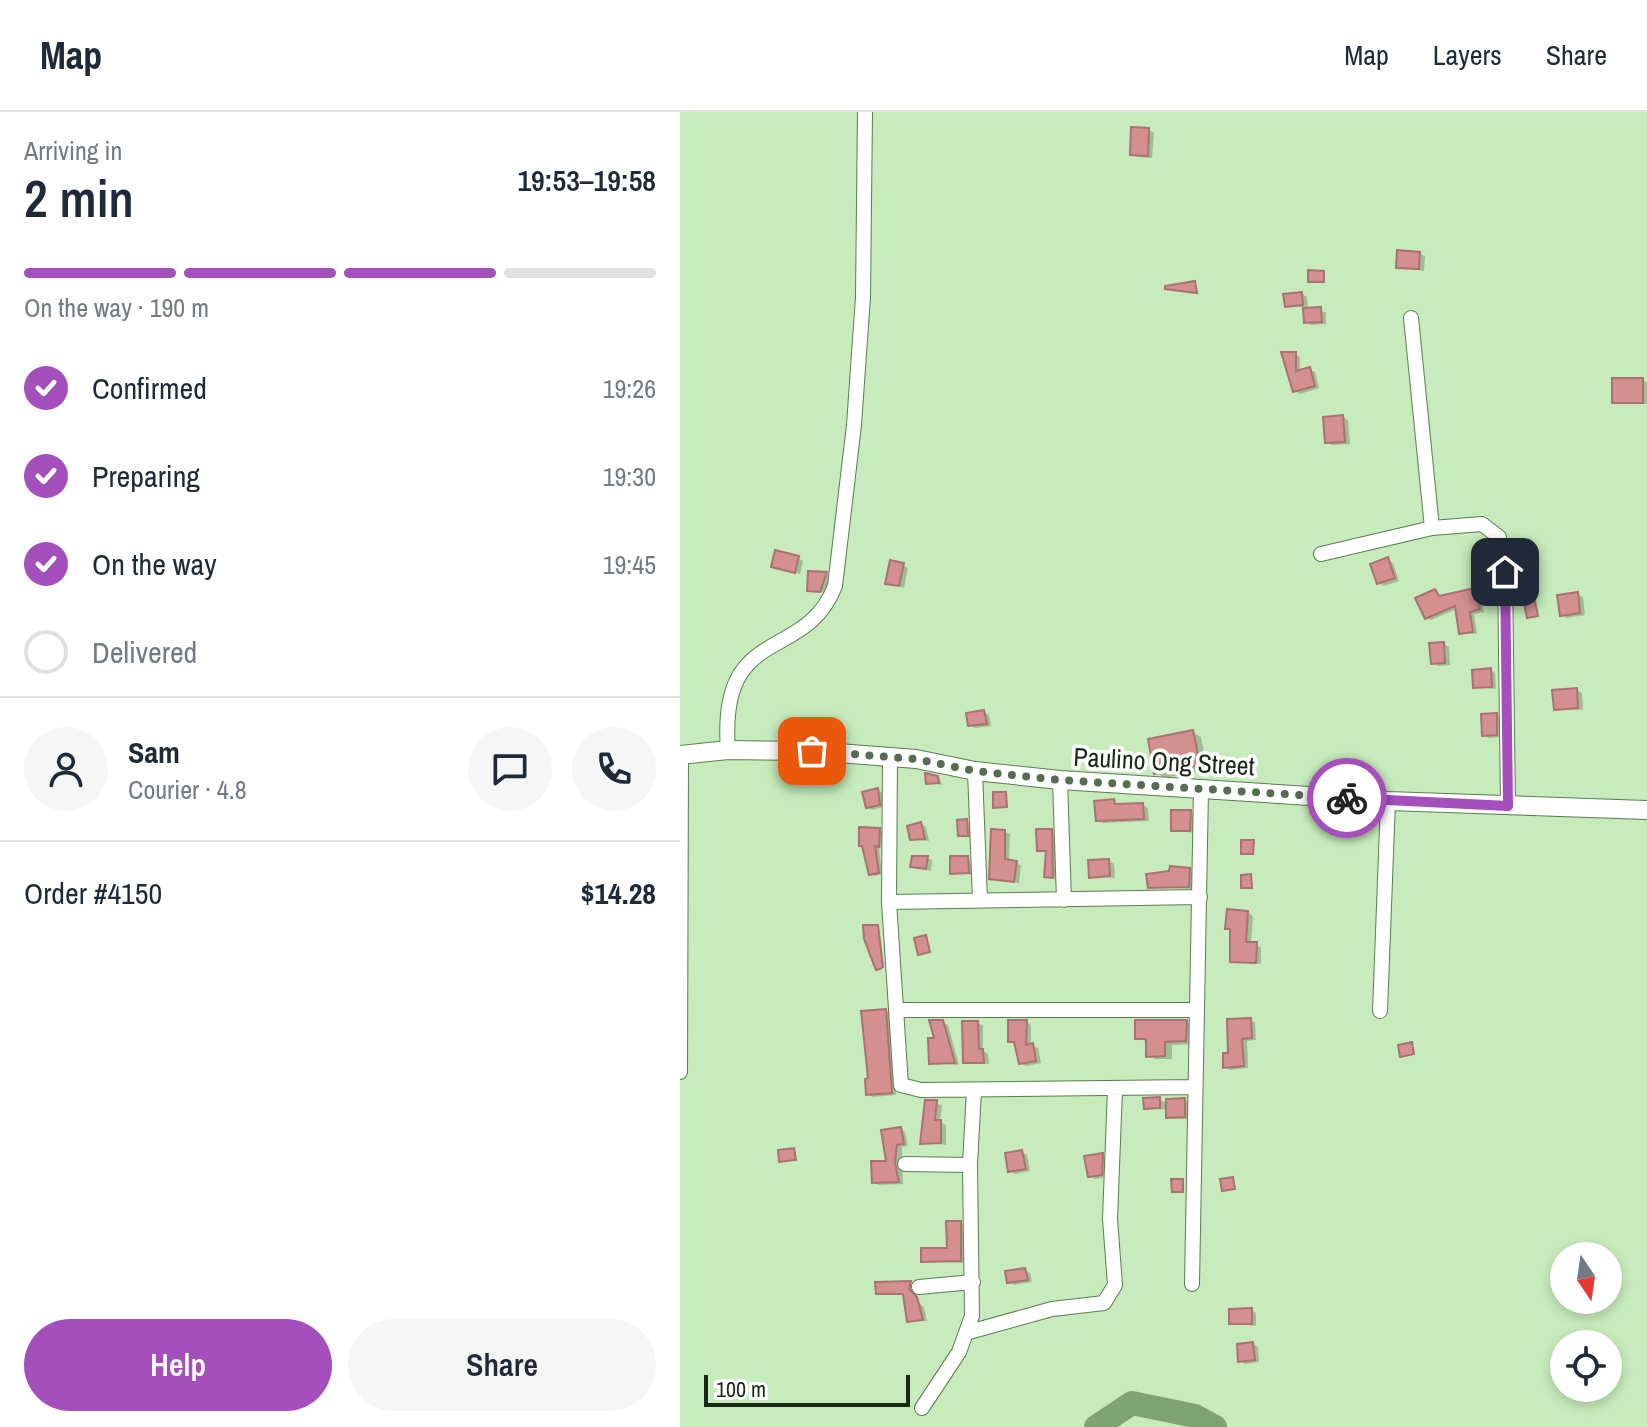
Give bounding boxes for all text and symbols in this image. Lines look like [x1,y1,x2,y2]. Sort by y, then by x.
text: Map [40,30,102,81]
text: Map [1344,36,1389,74]
text: Layers [1433,36,1502,74]
text: Share [1546,36,1607,74]
text: Arriving in [24,133,122,168]
text: 19:53–19:58 [517,160,656,200]
text: 2 min [24,163,134,233]
text: On the way · 190 m [24,290,209,325]
icon: check [24,366,68,410]
text: Confirmed [92,368,207,408]
text: 19:26 [603,371,656,406]
icon: check [24,454,68,498]
text: Preparing [92,456,200,496]
text: 19:30 [603,459,656,494]
pin [1471,538,1539,606]
icon: check [24,542,68,586]
text: On the way [92,544,216,584]
text: 19:45 [603,547,656,582]
icon: home [1483,550,1527,594]
text: Delivered [92,632,197,672]
pin [778,717,846,785]
button: person [24,727,108,811]
button: chat [468,727,552,811]
button: phone [572,727,656,811]
icon: bag [790,729,834,773]
text: Sam [128,732,180,772]
street label: Paulino Ong Street [1073,739,1256,783]
courier [1307,758,1387,838]
text: Courier · 4.8 [128,772,247,807]
icon: bike [1325,776,1369,820]
text: Order #4150 [24,873,162,913]
text: $14.28 [581,873,656,913]
north arrow [1550,1242,1622,1314]
map controls [1550,1242,1622,1402]
button: Help [24,1319,332,1411]
button: Share [348,1319,656,1411]
button: locate [1550,1330,1622,1402]
scale bar [704,1371,910,1407]
text: 100 m [716,1374,766,1404]

